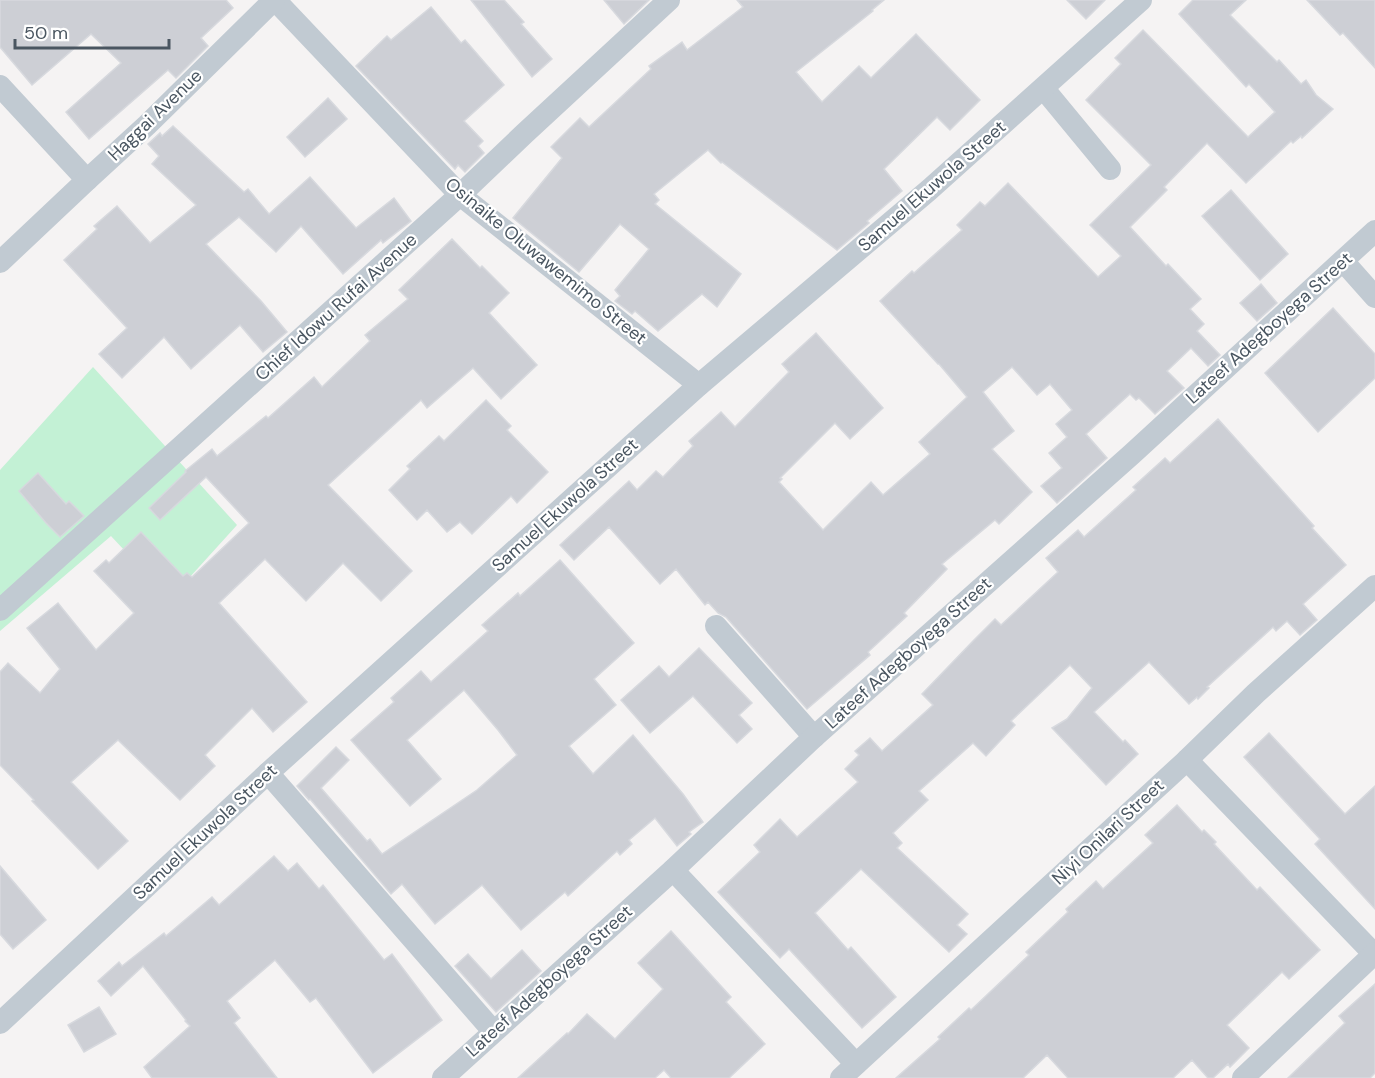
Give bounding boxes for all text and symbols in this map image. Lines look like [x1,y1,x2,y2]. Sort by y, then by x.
scale bar [15,12,170,50]
text: 50 m [24,21,68,45]
street label: Haggai Avenue [103,64,207,166]
street label: Samuel Ekuwola Street [853,115,1011,257]
street label: Osinaike Oluwawemimo Street [440,172,652,350]
street label: Chief Idowu Rufai Avenue [250,228,422,386]
street label: Lateef Adegboyega Street [1181,247,1357,409]
street label: Samuel Ekuwola Street [487,433,643,577]
street label: Lateef Adegboyega Street [820,572,996,734]
street label: Samuel Ekuwola Street [128,759,282,905]
street label: Niyi Onilari Street [1047,774,1169,890]
street label: Lateef Adegboyega Street [461,900,637,1062]

